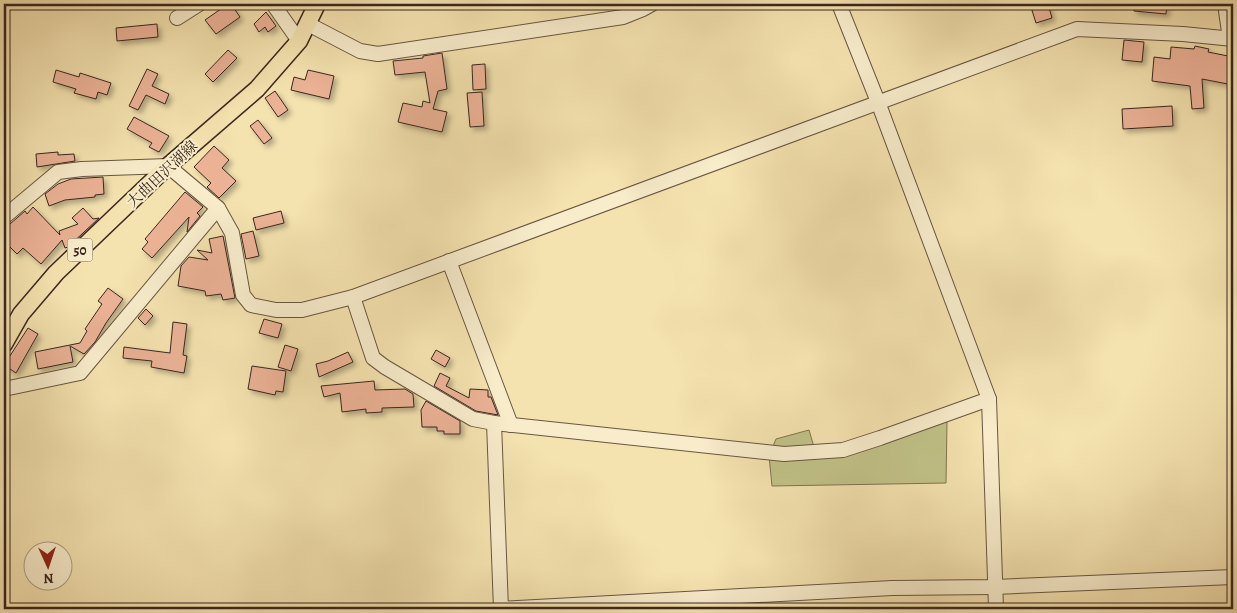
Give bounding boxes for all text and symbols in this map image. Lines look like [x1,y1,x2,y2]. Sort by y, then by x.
street label: 大曲田沢湖線 [122,136,202,212]
road number: 50 [68,238,92,262]
north arrow [22,540,72,590]
text: N [43,569,54,588]

